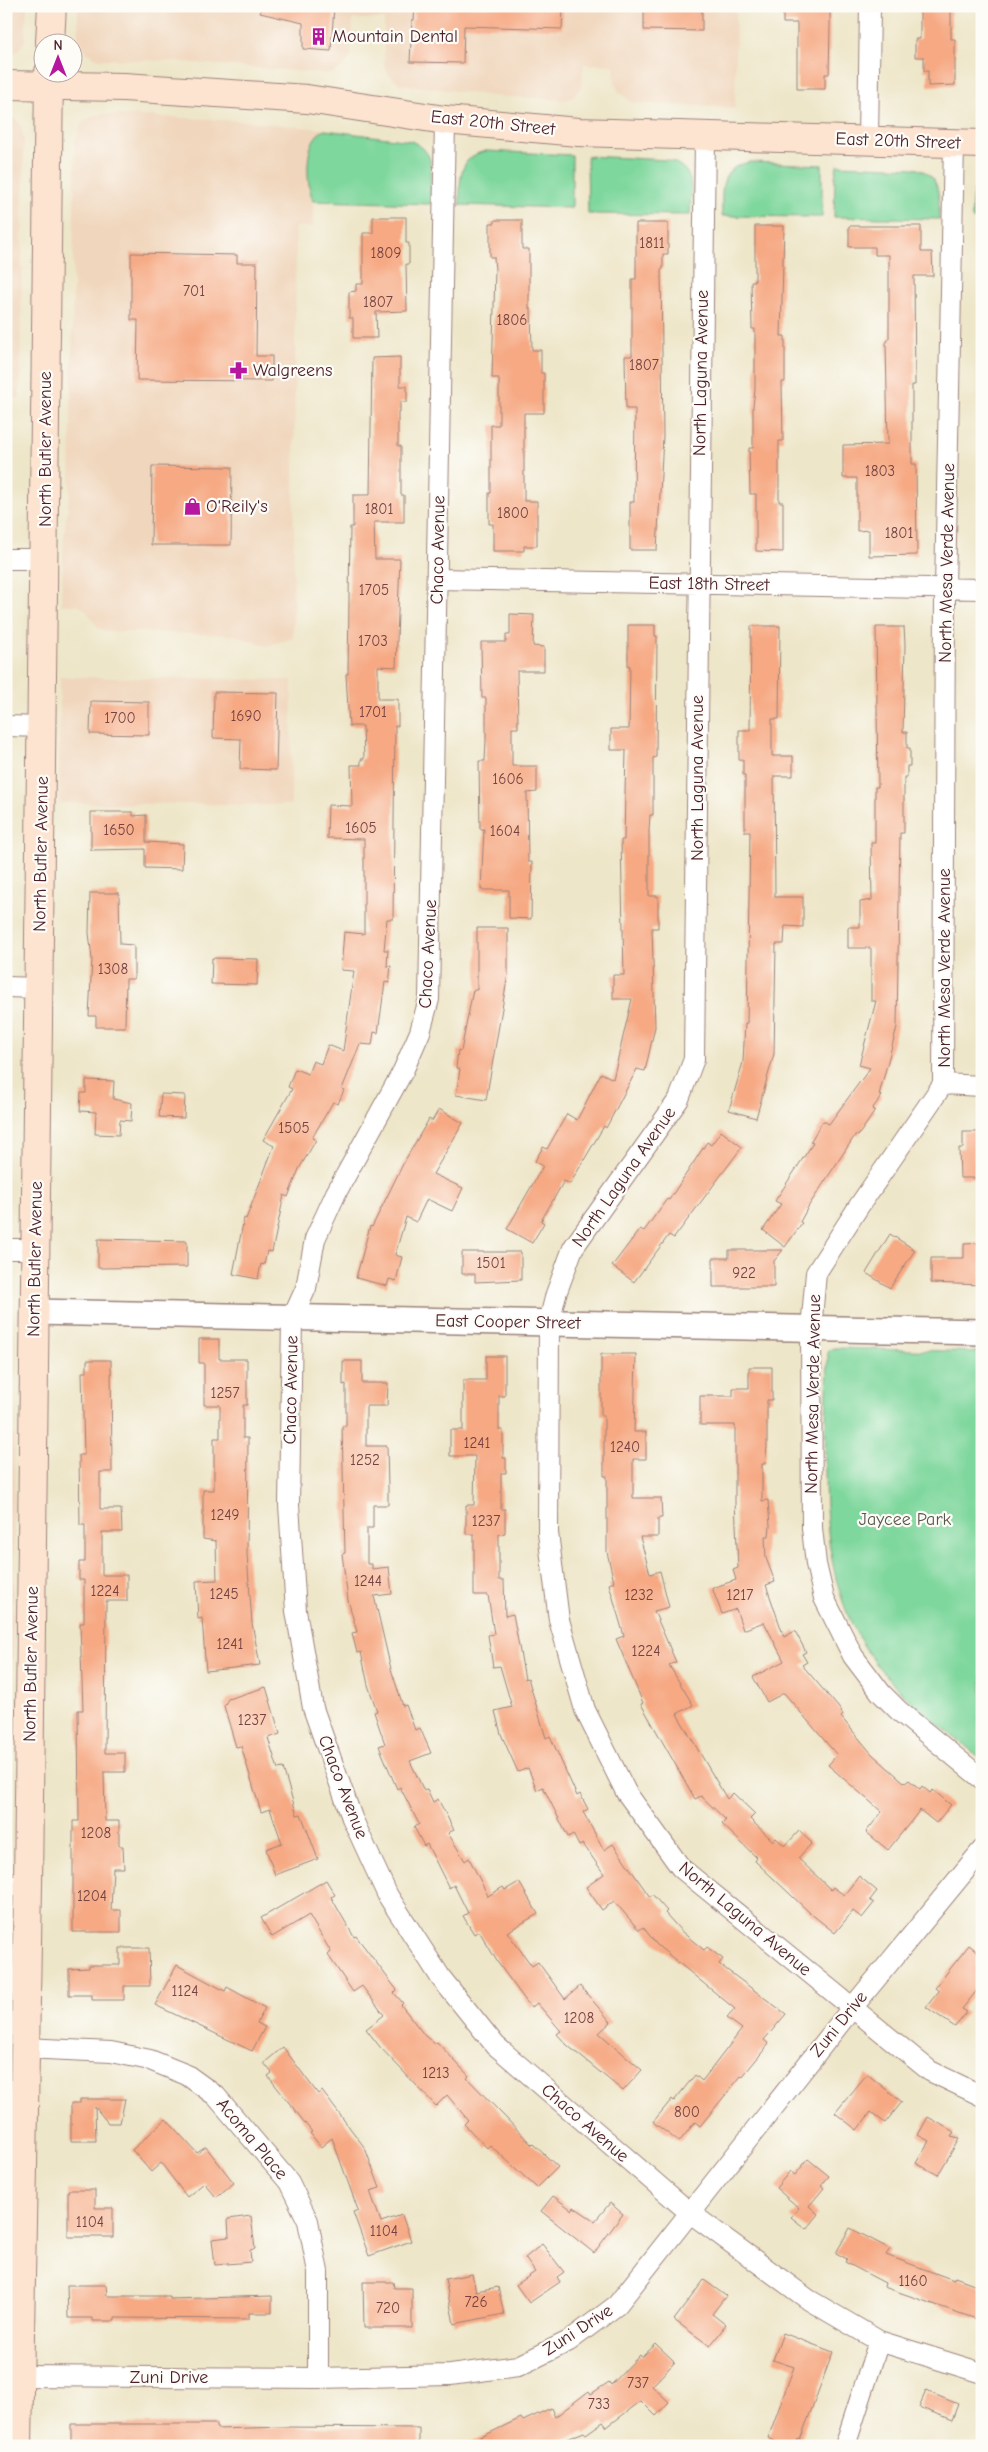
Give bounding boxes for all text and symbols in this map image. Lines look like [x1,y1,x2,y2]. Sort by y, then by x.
building icon: Mountain Dental [308,26,328,46]
place label: Mountain Dental [332,26,458,47]
north arrow [32,32,82,82]
text: N [53,37,63,54]
street label: East 20th Street [430,106,557,140]
street label: East 20th Street [835,128,962,154]
house number: 1811 [639,234,665,252]
house number: 1809 [371,244,401,262]
house number: 701 [183,282,205,300]
street label: North Laguna Avenue [689,290,713,456]
house number: 1807 [363,293,393,311]
house number: 1806 [497,311,527,329]
house number: 1807 [629,356,659,374]
pharmacy icon: Walgreens [229,360,249,380]
place label: Walgreens [253,360,332,381]
street label: North Butler Avenue [35,371,56,527]
house number: 1803 [865,462,895,480]
street label: North Mesa Verde Avenue [935,463,959,663]
street label: Chaco Avenue [427,495,449,605]
shop icon: O'Reily's [182,496,202,516]
place label: O'Reily's [206,496,268,517]
house number: 1801 [365,500,393,518]
house number: 1800 [497,504,529,522]
house number: 1801 [885,524,913,542]
street label: East 18th Street [648,572,771,596]
house number: 1705 [359,581,389,599]
house number: 1703 [358,632,388,650]
street label: North Laguna Avenue [687,695,708,861]
house number: 1701 [359,703,387,721]
house number: 1690 [230,707,262,725]
house number: 1700 [104,709,136,727]
house number: 1606 [492,770,524,788]
street label: North Butler Avenue [29,776,53,932]
house number: 1605 [345,819,377,837]
house number: 1650 [103,821,135,839]
house number: 1604 [490,822,520,840]
street label: North Mesa Verde Avenue [934,868,955,1068]
street label: Chaco Avenue [415,899,441,1009]
house number: 1308 [98,960,128,978]
street label: North Laguna Avenue [568,1103,680,1251]
house number: 1505 [278,1119,310,1137]
street label: North Butler Avenue [23,1181,47,1337]
house number: 1501 [476,1254,506,1272]
house number: 922 [732,1264,756,1282]
street label: North Mesa Verde Avenue [801,1294,825,1494]
street label: East Cooper Street [435,1310,582,1334]
street label: Chaco Avenue [280,1335,302,1445]
house number: 1257 [210,1384,240,1402]
house number: 1241 [464,1434,491,1452]
house number: 1240 [610,1438,640,1456]
house number: 1252 [350,1451,380,1469]
house number: 1249 [211,1506,240,1524]
park label: Jaycee Park [859,1509,952,1530]
house number: 1237 [472,1512,500,1530]
house number: 1244 [354,1572,382,1590]
house number: 1224 [91,1582,119,1600]
house number: 1245 [209,1585,239,1603]
street label: North Butler Avenue [19,1586,43,1742]
house number: 1232 [624,1586,654,1604]
house number: 1217 [727,1586,753,1604]
house number: 1241 [217,1635,244,1653]
house number: 1224 [632,1642,660,1660]
house number: 1237 [238,1711,266,1729]
street label: Chaco Avenue [314,1732,372,1842]
house number: 1208 [81,1824,111,1842]
street label: North Laguna Avenue [675,1858,815,1980]
house number: 1204 [77,1887,107,1905]
house number: 1124 [172,1982,198,2000]
street label: Zuni Drive [806,1987,872,2061]
house number: 1208 [564,2009,594,2027]
house number: 1213 [422,2064,450,2082]
street label: Chaco Avenue [537,2079,633,2167]
street label: Acoma Place [212,2094,292,2184]
house number: 800 [674,2103,700,2121]
house number: 1104 [76,2213,104,2231]
house number: 1104 [370,2222,398,2240]
house number: 1160 [898,2272,928,2290]
house number: 726 [464,2293,488,2311]
house number: 720 [376,2299,400,2317]
street label: Zuni Drive [539,2300,617,2360]
street label: Zuni Drive [130,2367,208,2388]
house number: 737 [627,2374,649,2392]
house number: 733 [588,2395,610,2413]

